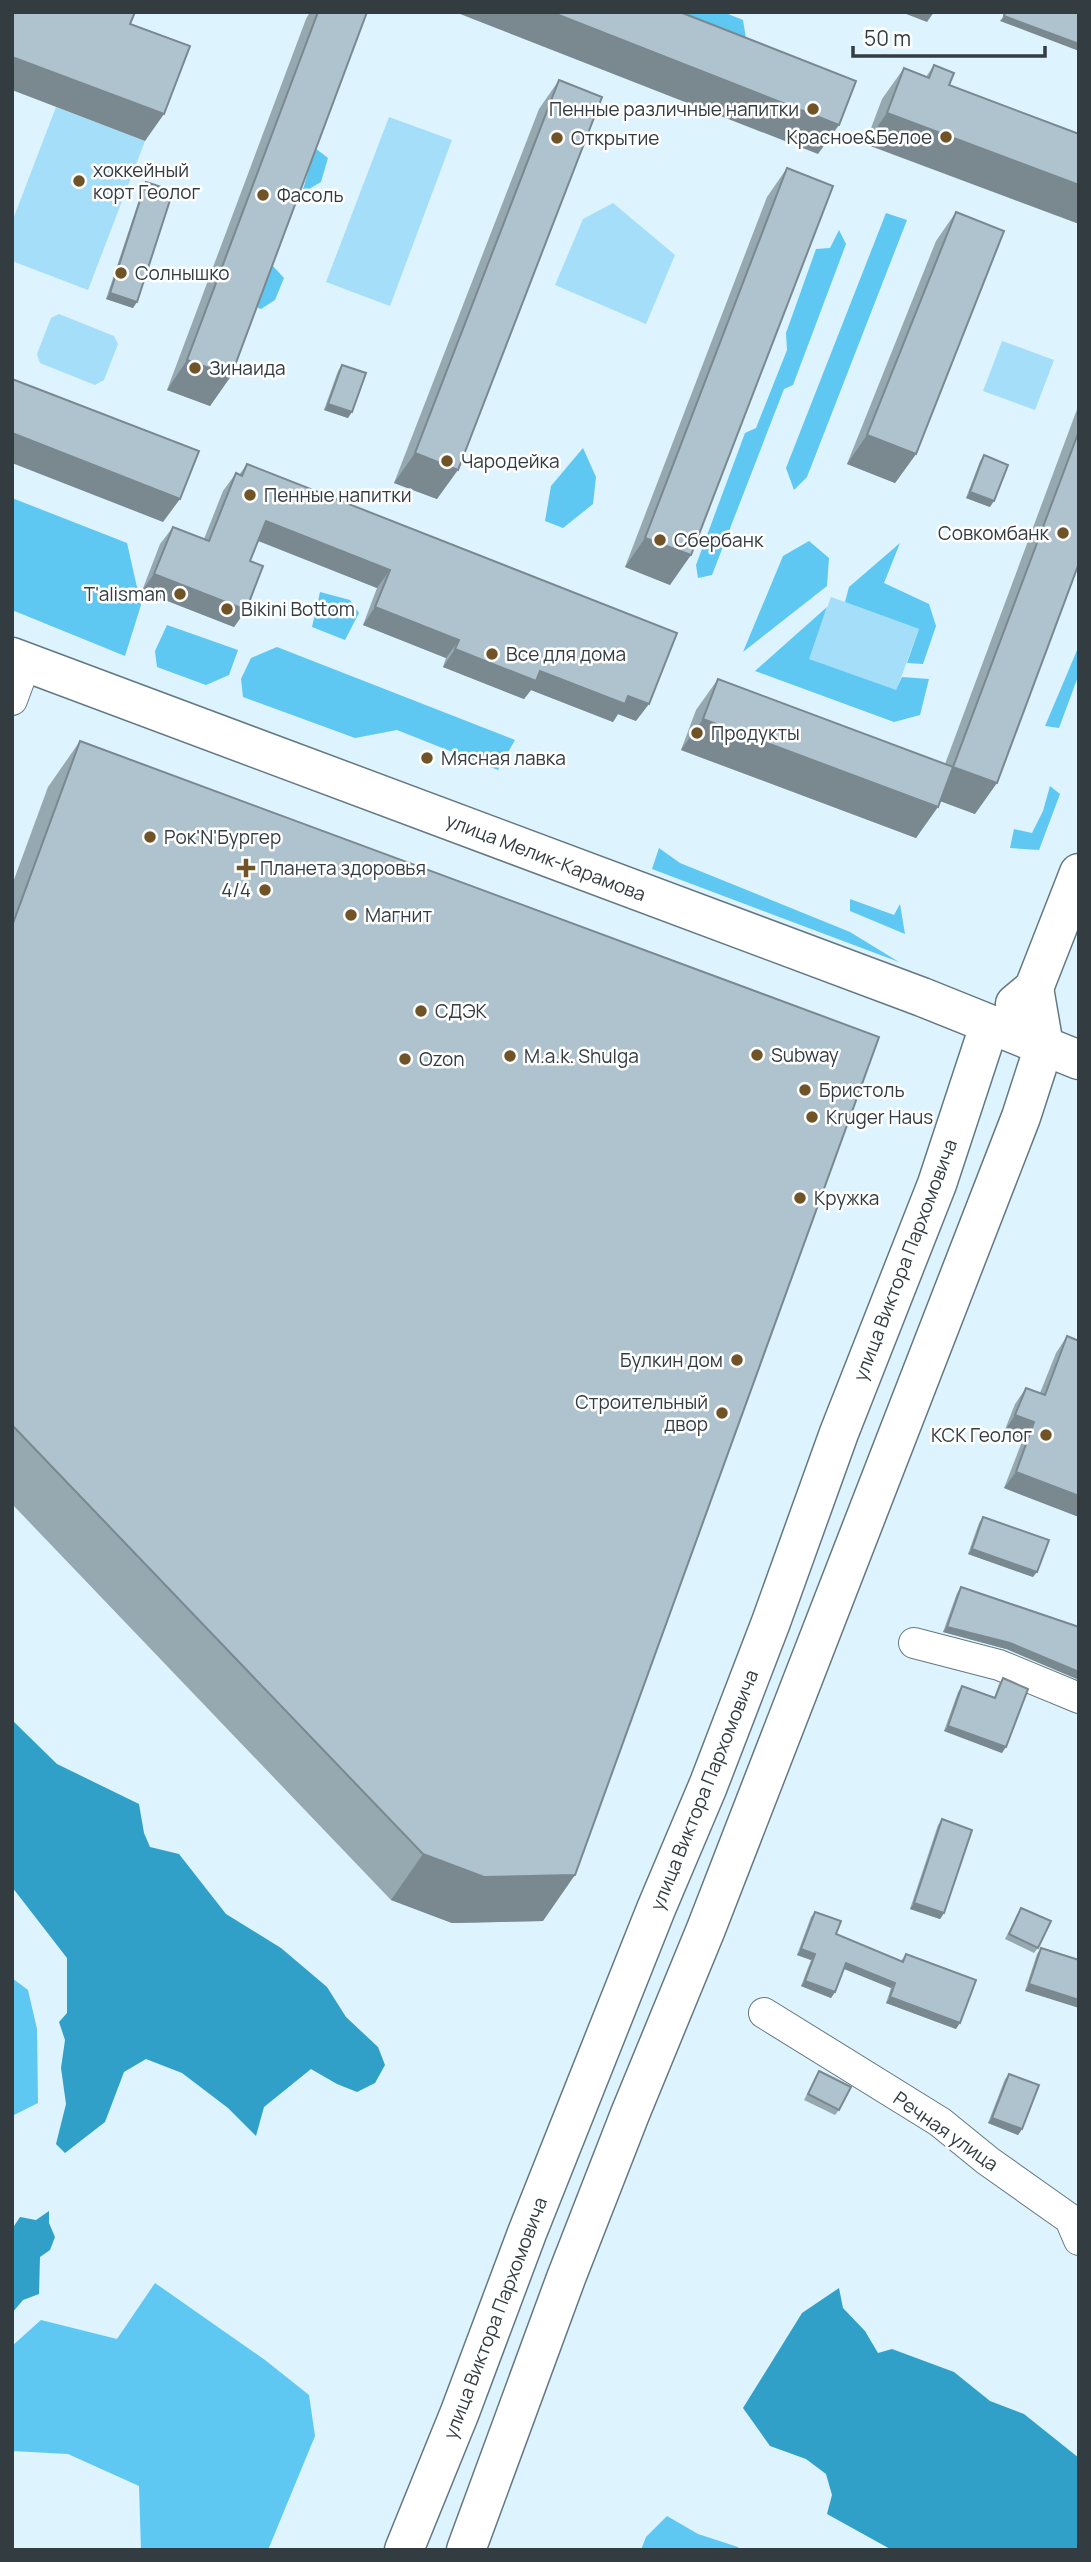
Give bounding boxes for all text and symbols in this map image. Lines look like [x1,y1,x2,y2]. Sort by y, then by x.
scale bar [853,14,1046,58]
text: 50 m [864,24,911,52]
place label: Пенные различные напитки [549,96,799,122]
marker: Пенные различные напитки [805,101,821,117]
place label: Красное&Белое [787,124,932,150]
place label: Открытие [571,125,659,151]
marker: Красное&Белое [938,129,954,145]
marker: Открытие [549,130,565,146]
place label: хоккейный корт Геолог [93,157,200,205]
marker: хоккейный корт Геолог [71,173,87,189]
place label: Фасоль [277,182,344,208]
marker: Фасоль [255,187,271,203]
place label: Солнышко [135,260,230,286]
marker: Солнышко [113,265,129,281]
place label: Зинаида [209,355,286,381]
marker: Зинаида [187,360,203,376]
place label: Чародейка [461,448,560,474]
marker: Чародейка [439,453,455,469]
place label: Пенные напитки [264,482,412,508]
marker: Пенные напитки [242,487,258,503]
place label: Совкомбанк [938,520,1050,546]
marker: Совкомбанк [1055,525,1071,541]
place label: Сбербанк [674,527,764,553]
marker: Сбербанк [652,532,668,548]
place label: T'alisman [84,581,166,607]
marker: T'alisman [172,586,188,602]
place label: Bikini Bottom [241,596,355,622]
marker: Bikini Bottom [219,601,235,617]
place label: Все для дома [506,641,626,667]
marker: Все для дома [484,646,500,662]
place label: Продукты [711,720,800,746]
marker: Продукты [689,725,705,741]
place label: Мясная лавка [441,745,566,771]
marker: Мясная лавка [419,750,435,766]
street label: улица Мелик-Карамова [442,807,650,907]
place label: Рок'N'Бургер [164,824,281,850]
marker: Рок'N'Бургер [142,829,158,845]
place label: Планета здоровья [260,855,426,881]
marker: Планета здоровья [238,860,254,876]
place label: 4/4 [221,877,251,903]
marker: 4/4 [257,882,273,898]
place label: Магнит [365,902,432,928]
marker: Магнит [343,907,359,923]
place label: СДЭК [435,998,488,1024]
marker: СДЭК [413,1003,429,1019]
place label: Subway [771,1042,839,1068]
place label: М.a.k. Shulga [524,1043,639,1069]
place label: Ozon [419,1046,465,1072]
marker: Subway [749,1047,765,1063]
marker: М.a.k. Shulga [502,1048,518,1064]
marker: Ozon [397,1051,413,1067]
place label: Бристоль [819,1077,905,1103]
marker: Бристоль [797,1082,813,1098]
place label: Kruger Haus [826,1104,933,1130]
marker: Kruger Haus [804,1109,820,1125]
street label: улица Виктора Пархомовича [847,1135,963,1385]
place label: Кружка [814,1185,879,1211]
marker: Кружка [792,1190,808,1206]
place label: Булкин дом [620,1347,723,1373]
marker: Булкин дом [729,1352,745,1368]
place label: Строительный двор [575,1389,708,1437]
marker: Строительный двор [714,1405,730,1421]
place label: КСК Геолог [931,1422,1032,1448]
marker: КСК Геолог [1038,1427,1054,1443]
street label: улица Виктора Пархомовича [644,1666,764,1914]
street label: Речная улица [888,2085,1004,2177]
street label: улица Виктора Пархомовича [437,2193,553,2443]

